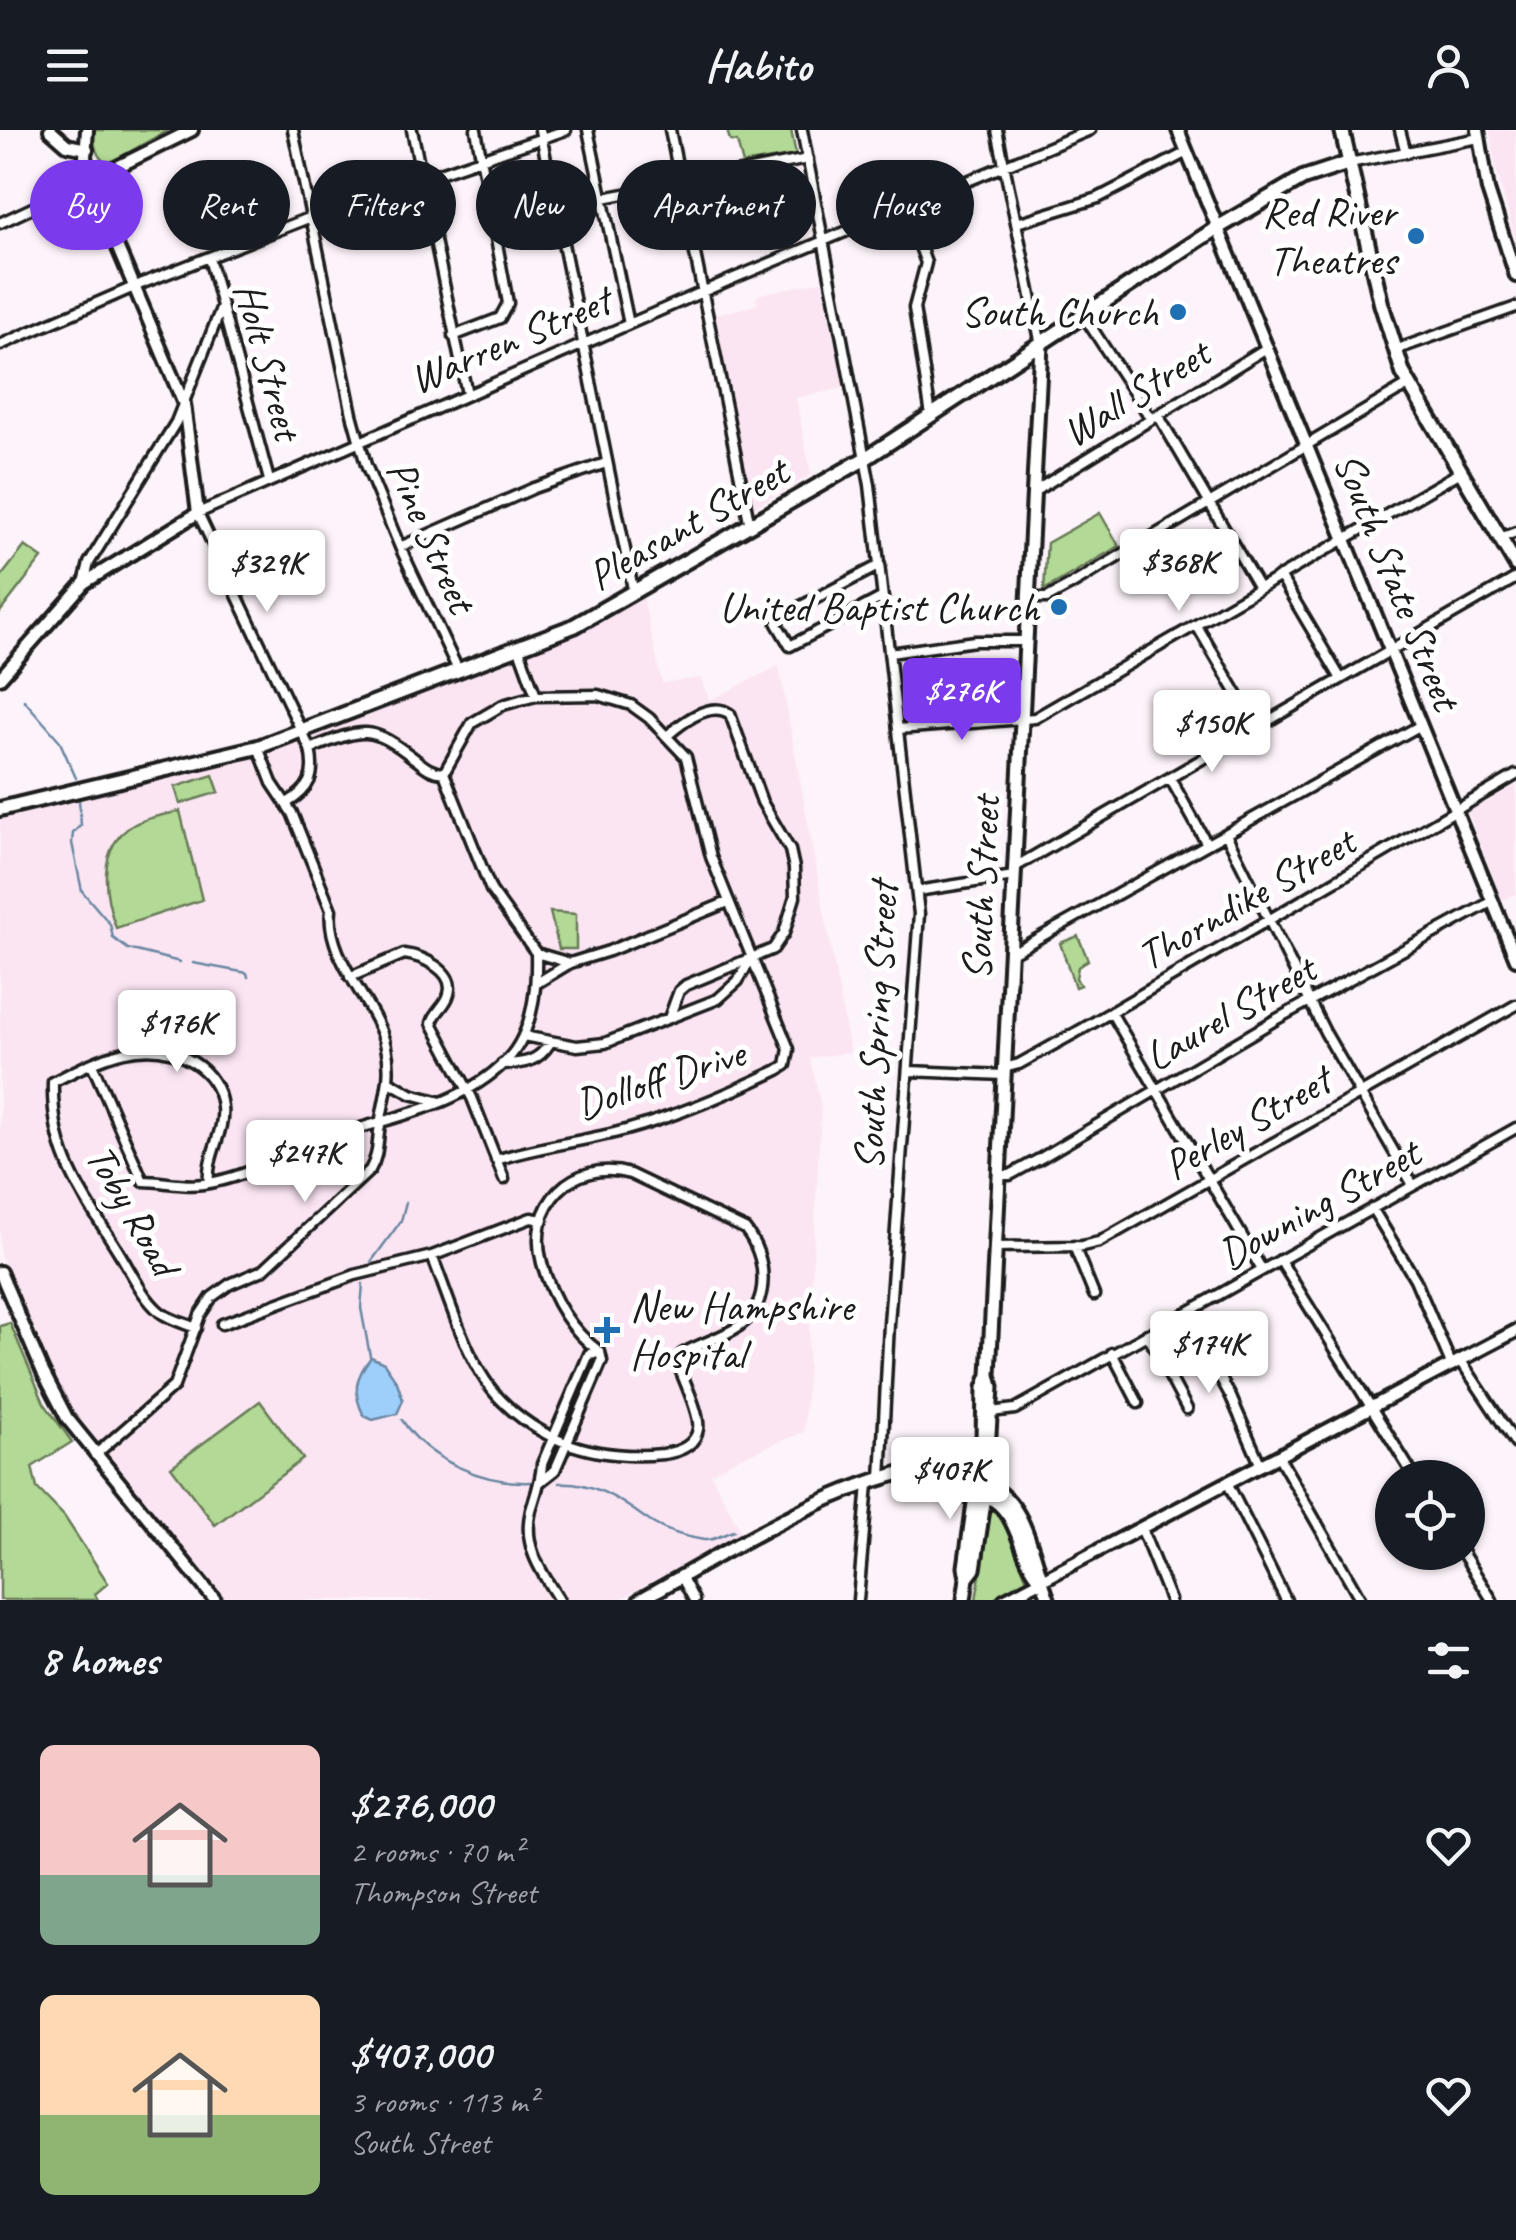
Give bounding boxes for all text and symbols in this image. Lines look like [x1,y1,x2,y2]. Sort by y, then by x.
text: Habito [705,37,811,94]
icon: menu [40,38,95,93]
icon: person [1421,38,1476,93]
chip: Buy [30,160,143,250]
chip: Rent [163,160,290,250]
chip: Filters [310,160,456,250]
chip: New [476,160,597,250]
chip: Apartment [617,160,816,250]
chip: House [836,160,974,250]
place label: Red River Theatres [1262,186,1400,287]
marker: Red River Theatres [1405,225,1427,247]
street label: Warren Street [402,272,623,406]
street label: Holt Street [222,277,315,449]
place label: South Church [961,286,1159,339]
marker: South Church [1167,301,1189,323]
street label: Wall Street [1053,325,1223,459]
street label: Pleasant Street [578,443,801,603]
street label: South State Street [1321,445,1474,721]
street label: Pine Street [374,452,490,624]
pin: $368K [1109,529,1249,614]
pin: $329K [197,530,337,615]
text: $368K [1142,541,1216,582]
text: $329K [230,542,304,583]
place label: United Baptist Church [719,581,1041,634]
marker: United Baptist Church [1048,596,1070,618]
pin: $276K [892,658,1032,743]
text: $276K [925,670,999,711]
pin: $150K [1142,690,1282,775]
text: $150K [1175,702,1249,743]
street label: South Street [950,791,1012,981]
street label: Thorndike Street [1128,813,1368,983]
street label: South Spring Street [842,876,910,1171]
street label: Laurel Street [1135,941,1328,1083]
pin: $176K [107,990,247,1075]
text: $176K [140,1002,214,1043]
street label: Dolloff Drive [569,1026,754,1131]
street label: Perley Street [1154,1051,1344,1192]
pin: $247K [235,1120,375,1205]
street label: Downing Street [1209,1125,1433,1281]
text: $247K [268,1132,342,1173]
street label: Toby Road [73,1135,193,1290]
place label: New Hampshire Hospital [630,1280,857,1381]
pin: $174K [1139,1311,1279,1396]
marker: New Hampshire Hospital [594,1317,620,1343]
text: $174K [1172,1323,1246,1364]
pin: $407K [880,1437,1020,1522]
text: $407K [913,1449,987,1490]
map controls [1375,1460,1485,1570]
button: locate [1375,1460,1485,1570]
icon: filters [1421,1633,1476,1688]
text: 8 homes [40,1634,159,1687]
text: $276,000 [350,1778,491,1831]
icon: home [120,1785,240,1905]
icon: heart [1421,1818,1476,1873]
text: 2 rooms · 70 m² [350,1831,523,1872]
text: Thompson Street [350,1872,537,1913]
text: $407,000 [350,2028,490,2081]
icon: home [120,2035,240,2155]
icon: heart [1421,2068,1476,2123]
text: 3 rooms · 113 m² [350,2081,537,2122]
text: South Street [350,2122,490,2163]

